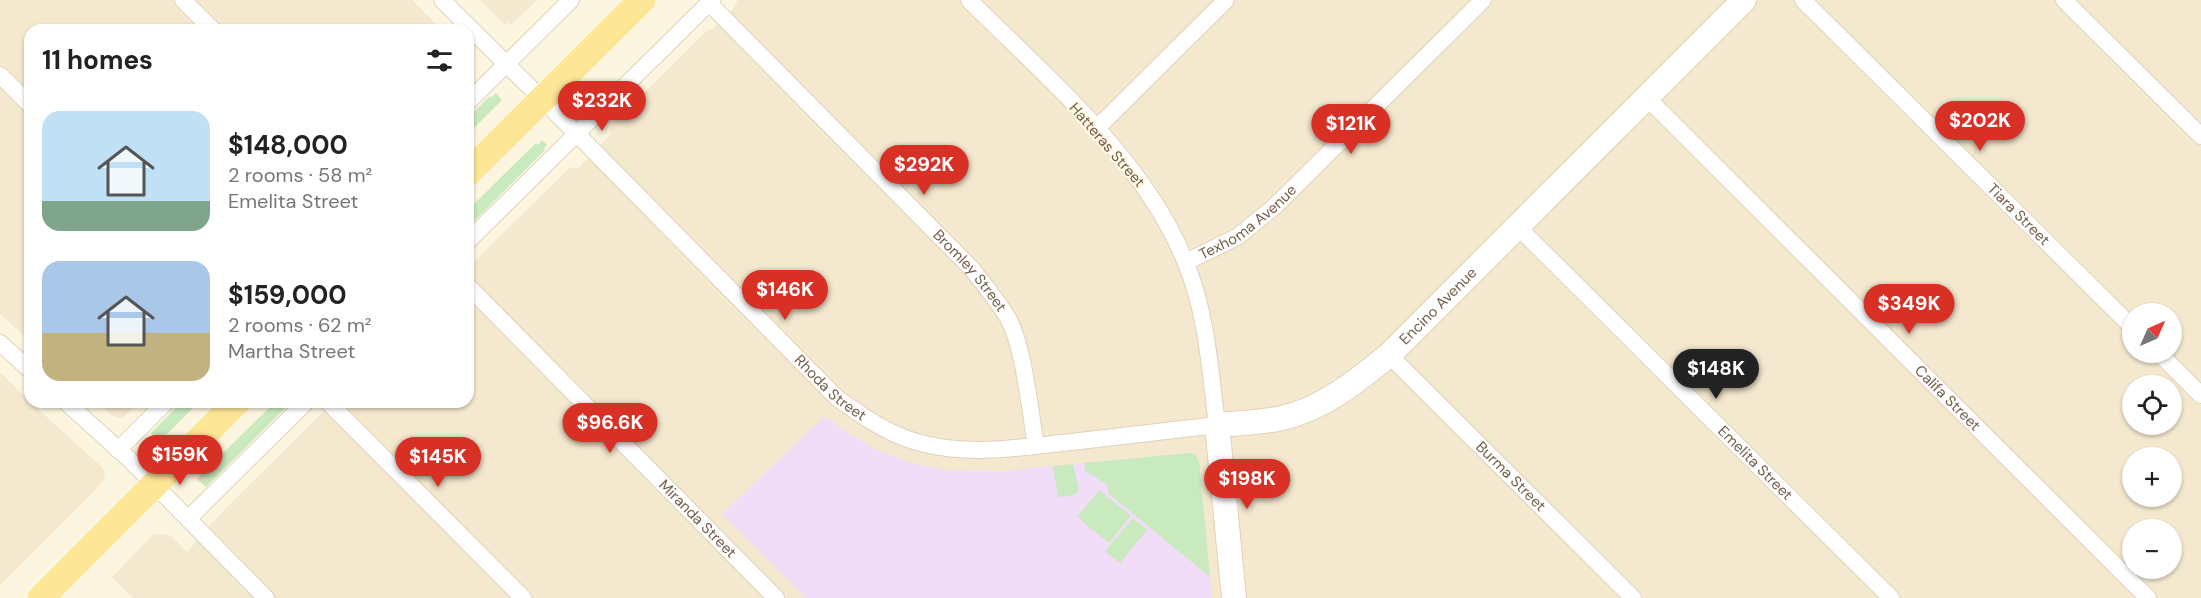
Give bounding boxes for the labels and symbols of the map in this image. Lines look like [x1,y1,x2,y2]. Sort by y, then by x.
pin: $232K [560,81,644,132]
street label: Hatteras Street [1065,98,1149,192]
pin: $202K [1938,101,2022,152]
pin: $121K [1309,104,1393,155]
pin: $292K [882,145,966,196]
street label: Tiara Street [1983,179,2054,250]
street label: Texhoma Avenue [1196,180,1301,264]
street label: Bromley Street [929,225,1011,316]
street label: Encino Avenue [1395,263,1481,349]
pin: $146K [743,270,827,321]
pin: $349K [1867,284,1951,335]
north arrow [2122,303,2182,363]
pin: $148K [1674,349,1758,400]
street label: Rhoda Street [790,350,870,426]
street label: Califa Street [1910,361,1985,435]
pin: $96.6K [561,403,659,454]
street label: Emelita Street [1713,421,1797,505]
pin: $159K [138,435,222,486]
pin: $145K [396,437,480,488]
street label: Burma Street [1471,437,1550,516]
pin: $198K [1205,459,1289,510]
street label: Miranda Street [655,475,741,562]

